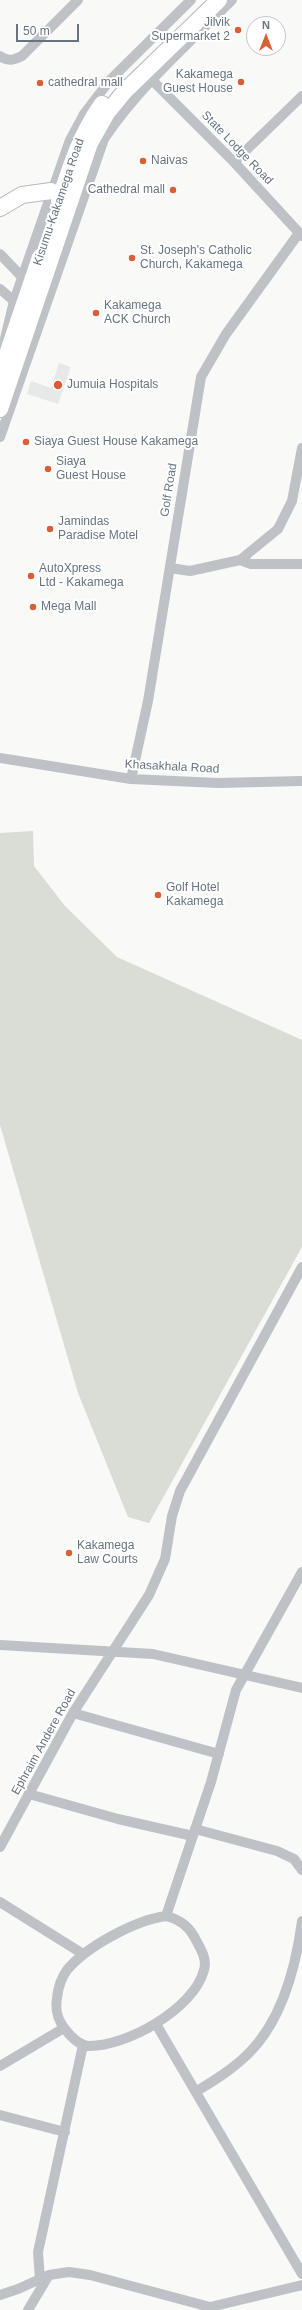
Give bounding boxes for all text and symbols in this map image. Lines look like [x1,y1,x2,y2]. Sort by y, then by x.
scale bar [18,16,81,42]
place label: Jilvik Supermarket 2 [151,16,230,44]
north arrow [246,16,286,56]
text: N [262,19,270,31]
text: 50 m [23,24,50,38]
marker: Jilvik Supermarket 2 [233,25,243,35]
place label: Kakamega Guest House [163,68,233,96]
place label: cathedral mall [48,76,123,90]
marker: Kakamega Guest House [236,77,246,87]
marker: cathedral mall [35,78,45,88]
street label: State Lodge Road [198,108,276,188]
street label: Kisumu-Kakamega Road [30,137,88,267]
place label: Naivas [151,154,188,168]
marker: Naivas [138,156,148,166]
place label: Cathedral mall [88,183,165,197]
marker: Cathedral mall [168,185,178,195]
place label: St. Joseph's Catholic Church, Kakamega [140,244,252,272]
marker: St. Joseph's Catholic Church, Kakamega [127,253,137,263]
place label: Kakamega ACK Church [104,299,171,327]
marker: Kakamega ACK Church [91,308,101,318]
place label: Jumuia Hospitals [67,378,158,392]
marker: Jumuia Hospitals [52,379,64,391]
place label: Siaya Guest House Kakamega [34,435,198,449]
marker: Siaya Guest House Kakamega [21,437,31,447]
place label: Siaya Guest House [56,455,126,483]
street label: Golf Road [158,462,180,518]
marker: Siaya Guest House [43,464,53,474]
place label: Jamindas Paradise Motel [58,515,138,543]
marker: Jamindas Paradise Motel [45,524,55,534]
place label: AutoXpress Ltd - Kakamega [39,562,124,590]
marker: AutoXpress Ltd - Kakamega [26,571,36,581]
place label: Mega Mall [41,600,96,614]
marker: Mega Mall [28,602,38,612]
street label: Khasakhala Road [124,757,220,777]
place label: Golf Hotel Kakamega [166,881,223,909]
marker: Golf Hotel Kakamega [153,890,163,900]
place label: Kakamega Law Courts [77,1539,138,1567]
marker: Kakamega Law Courts [64,1548,74,1558]
street label: Ephraim Andere Road [9,1687,79,1797]

